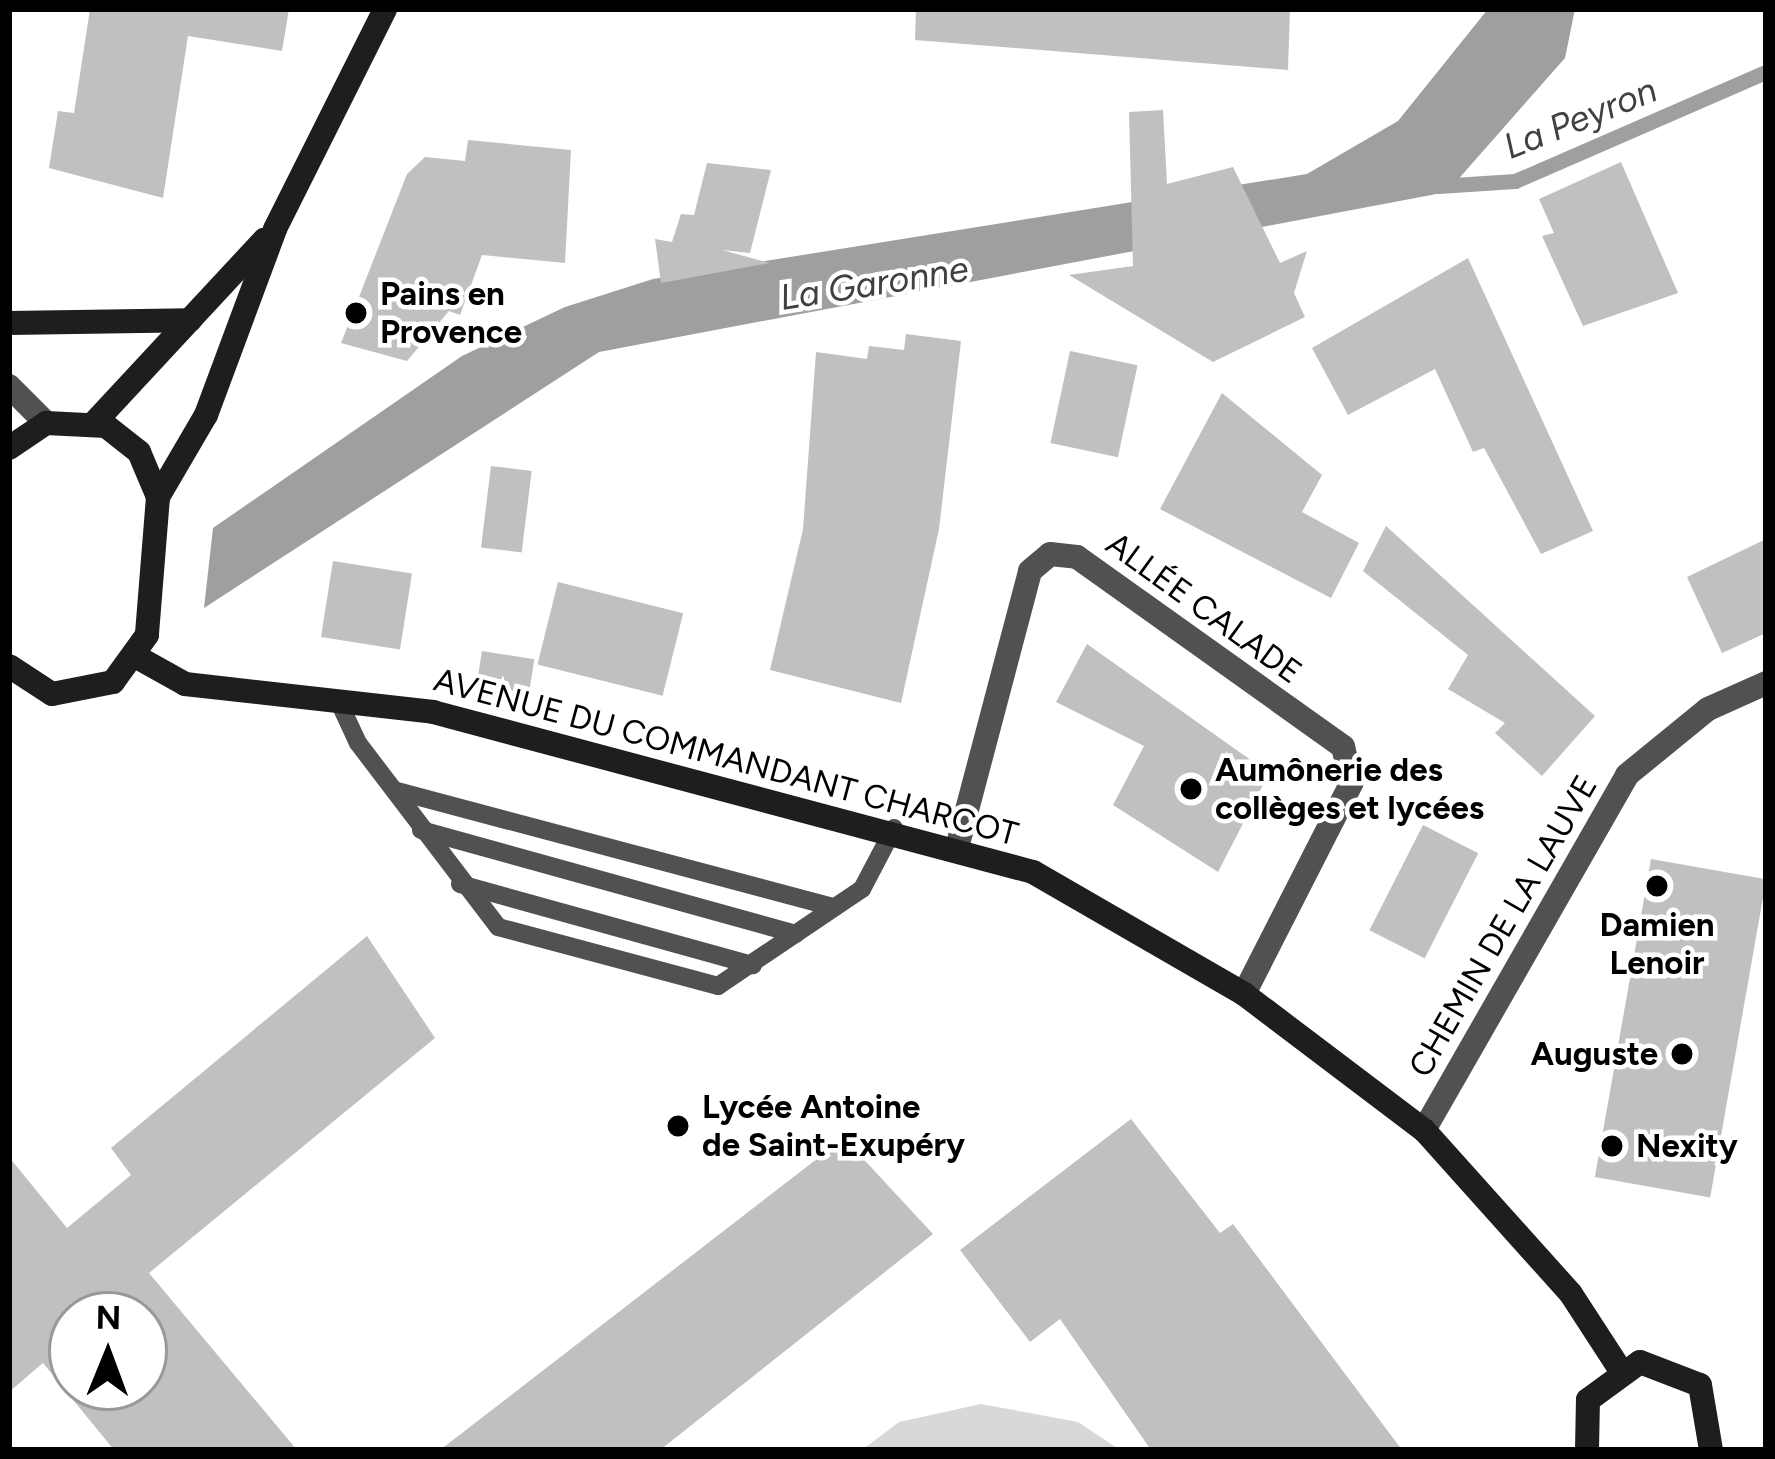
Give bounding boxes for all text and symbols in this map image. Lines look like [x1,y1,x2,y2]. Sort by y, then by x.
water label: La Peyron [1497,68,1663,168]
water label: La Garonne [777,247,971,319]
place label: Pains en Provence [380,274,522,352]
marker: Pains en Provence [343,300,369,326]
street label: ALLÉE CALADE [1099,524,1309,692]
street label: AVENUE DU COMMANDANT CHARCOT [430,660,1022,854]
place label: Aumônerie des collèges et lycées [1215,750,1484,828]
street label: CHEMIN DE LA LAUVE [1400,768,1606,1084]
marker: Aumônerie des collèges et lycées [1178,776,1204,802]
marker: Damien Lenoir [1644,873,1670,899]
place label: Damien Lenoir [1599,905,1715,983]
place label: Auguste [1530,1034,1658,1074]
marker: Auguste [1669,1041,1695,1067]
place label: Lycée Antoine de Saint-Exupéry [702,1087,965,1165]
marker: Lycée Antoine de Saint-Exupéry [665,1113,691,1139]
place label: Nexity [1636,1126,1738,1166]
marker: Nexity [1599,1133,1625,1159]
north arrow [48,1291,168,1411]
text: N [95,1298,122,1337]

